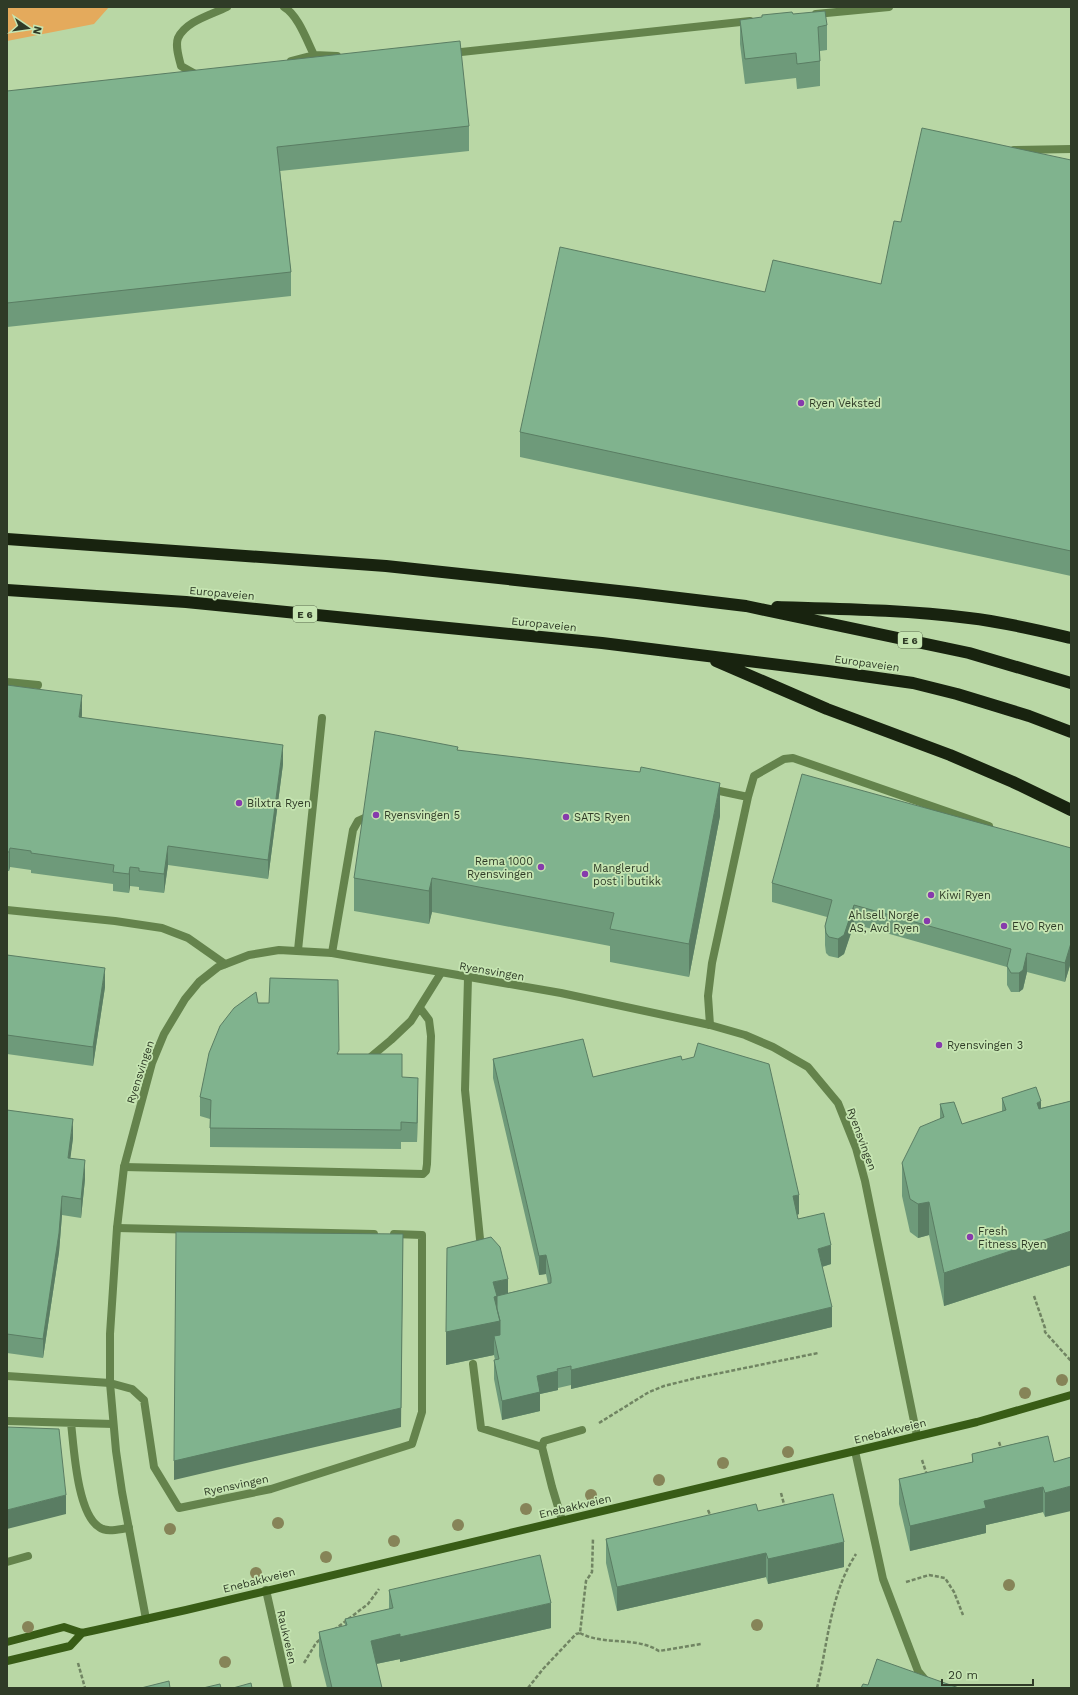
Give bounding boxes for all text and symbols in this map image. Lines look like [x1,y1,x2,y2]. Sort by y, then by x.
north arrow [8,8,48,48]
text: N [30,25,45,36]
place label: Ryen Veksted [809,397,881,410]
marker: Ryen Veksted [796,398,806,408]
street label: Europaveien [189,584,255,603]
road number: E 6 [293,606,317,622]
street label: Europaveien [511,615,577,634]
road number: E 6 [898,632,922,648]
street label: Europaveien [834,652,900,674]
place label: Bilxtra Ryen [247,797,311,810]
marker: Bilxtra Ryen [234,798,244,808]
place label: Ryensvingen 5 [384,809,460,822]
marker: Ryensvingen 5 [371,810,381,820]
place label: SATS Ryen [574,811,630,824]
marker: SATS Ryen [561,812,571,822]
place label: Rema 1000 Ryensvingen [467,855,533,881]
marker: Rema 1000 Ryensvingen [536,862,546,872]
place label: Manglerud post i butikk [593,862,661,888]
marker: Manglerud post i butikk [580,869,590,879]
place label: Kiwi Ryen [939,889,991,902]
marker: Kiwi Ryen [926,890,936,900]
place label: Ahlsell Norge AS, Avd Ryen [848,909,919,935]
marker: Ahlsell Norge AS, Avd Ryen [922,916,932,926]
place label: EVO Ryen [1012,920,1064,933]
marker: EVO Ryen [999,921,1009,931]
street label: Ryensvingen [458,959,525,984]
street label: Ryensvingen [124,1039,157,1105]
place label: Ryensvingen 3 [947,1039,1023,1052]
marker: Ryensvingen 3 [934,1040,944,1050]
street label: Ryensvingen [844,1106,879,1172]
place label: Fresh Fitness Ryen [978,1225,1047,1251]
marker: Fresh Fitness Ryen [965,1232,975,1242]
street label: Enebakkveien [853,1416,928,1447]
street label: Ryensvingen [203,1472,270,1499]
street label: Enebakkveien [538,1492,613,1521]
street label: Enebakkveien [222,1565,297,1596]
street label: Raukveien [274,1609,299,1665]
scale bar [942,1661,1033,1687]
text: 20 m [948,1668,978,1682]

